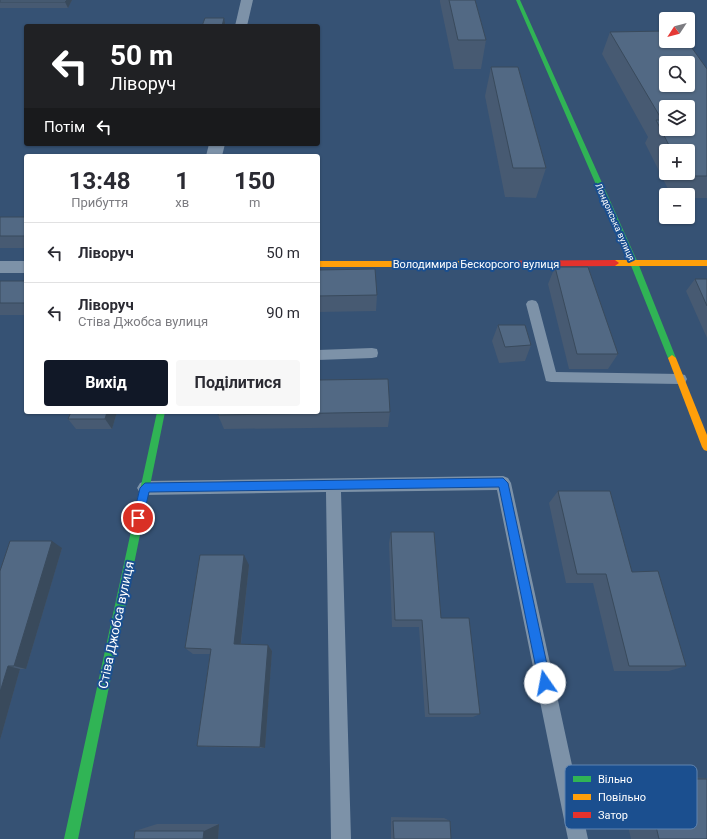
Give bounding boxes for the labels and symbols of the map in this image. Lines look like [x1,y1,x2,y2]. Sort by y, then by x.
north arrow [659,12,695,48]
street label: Лондонська вулиця [593,182,637,262]
street label: Володимира Бескорсого вулиця [393,258,559,271]
pin [121,501,155,535]
street label: Стіва Джобса вулиця [95,560,137,690]
position arrow [524,662,566,704]
legend [565,765,697,829]
text: Вільно [598,773,632,786]
text: Повільно [598,791,646,804]
text: Затор [598,809,628,822]

